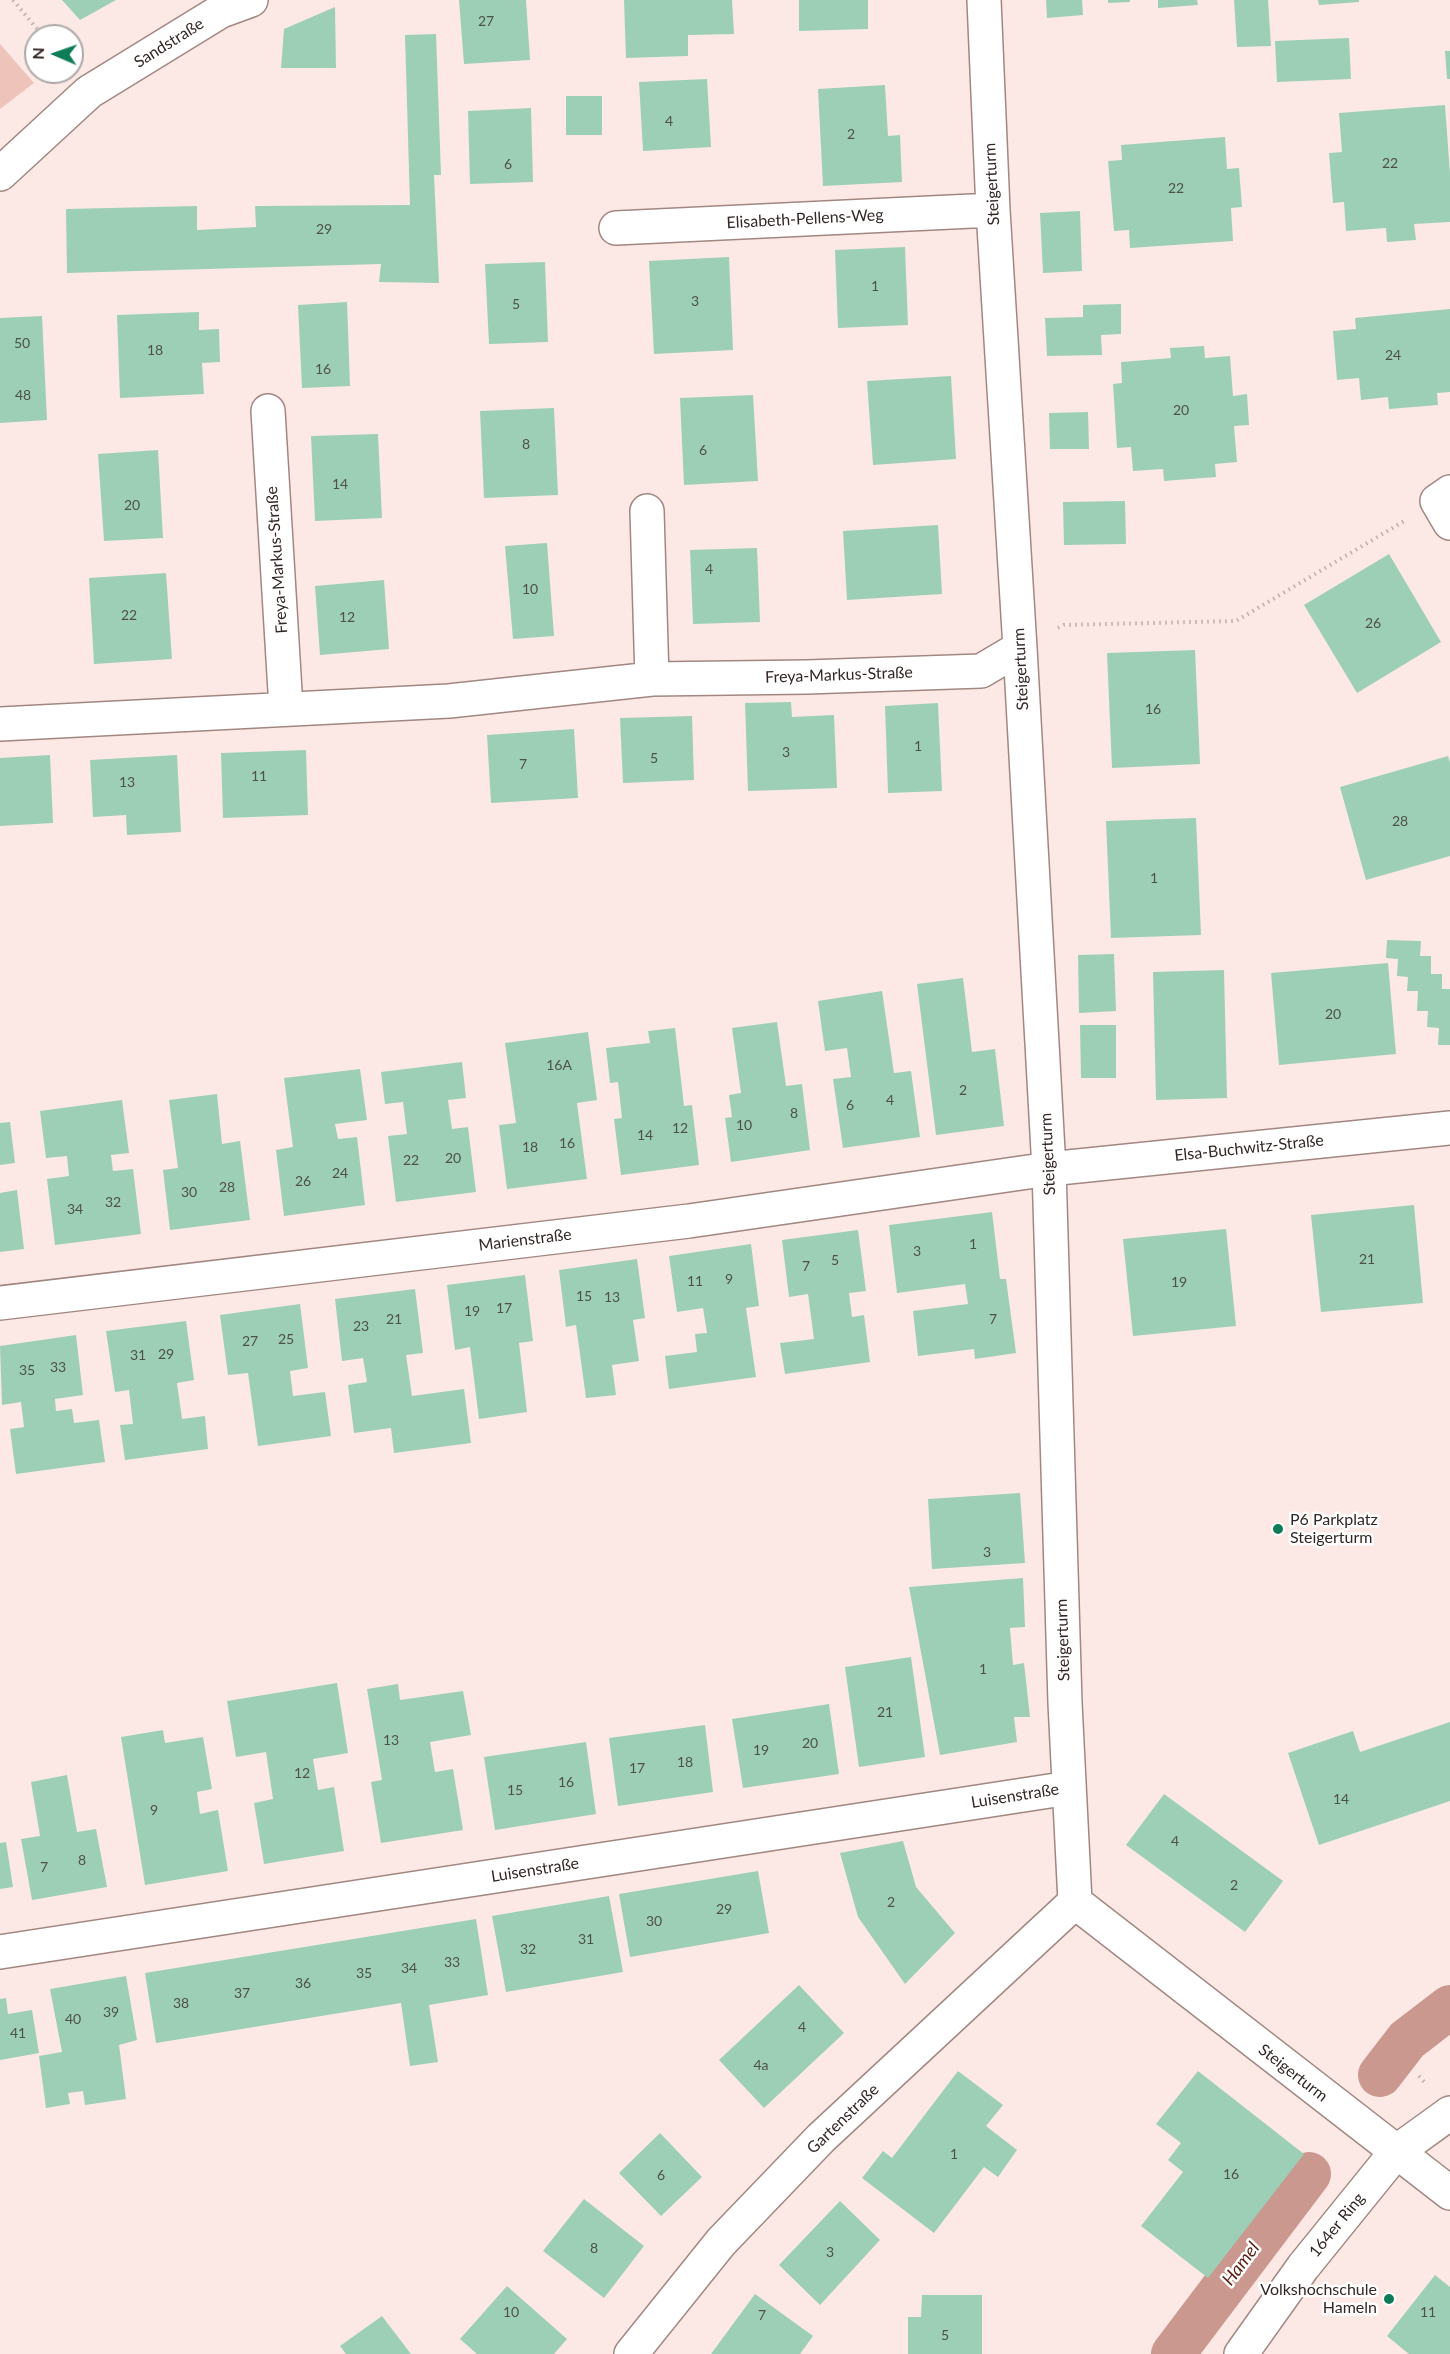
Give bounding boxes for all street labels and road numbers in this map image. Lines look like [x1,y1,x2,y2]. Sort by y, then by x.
street label: Sandstraße [131,14,207,72]
street label: Steigerturm [980,142,1004,226]
street label: Elisabeth-Pellens-Weg [726,205,884,233]
street label: Freya-Markus-Straße [262,486,292,634]
street label: Steigerturm [1009,627,1033,711]
street label: Freya-Markus-Straße [765,663,913,687]
street label: Steigerturm [1036,1112,1060,1196]
street label: Elsa-Buchwitz-Straße [1173,1131,1325,1165]
street label: Marienstraße [477,1225,573,1255]
street label: Steigerturm [1052,1598,1074,1682]
street label: Luisenstraße [970,1780,1060,1812]
street label: Luisenstraße [490,1854,580,1886]
street label: Steigerturm [1255,2040,1331,2106]
street label: Gartenstraße [803,2080,883,2158]
street label: 164er Ring [1305,2189,1369,2261]

